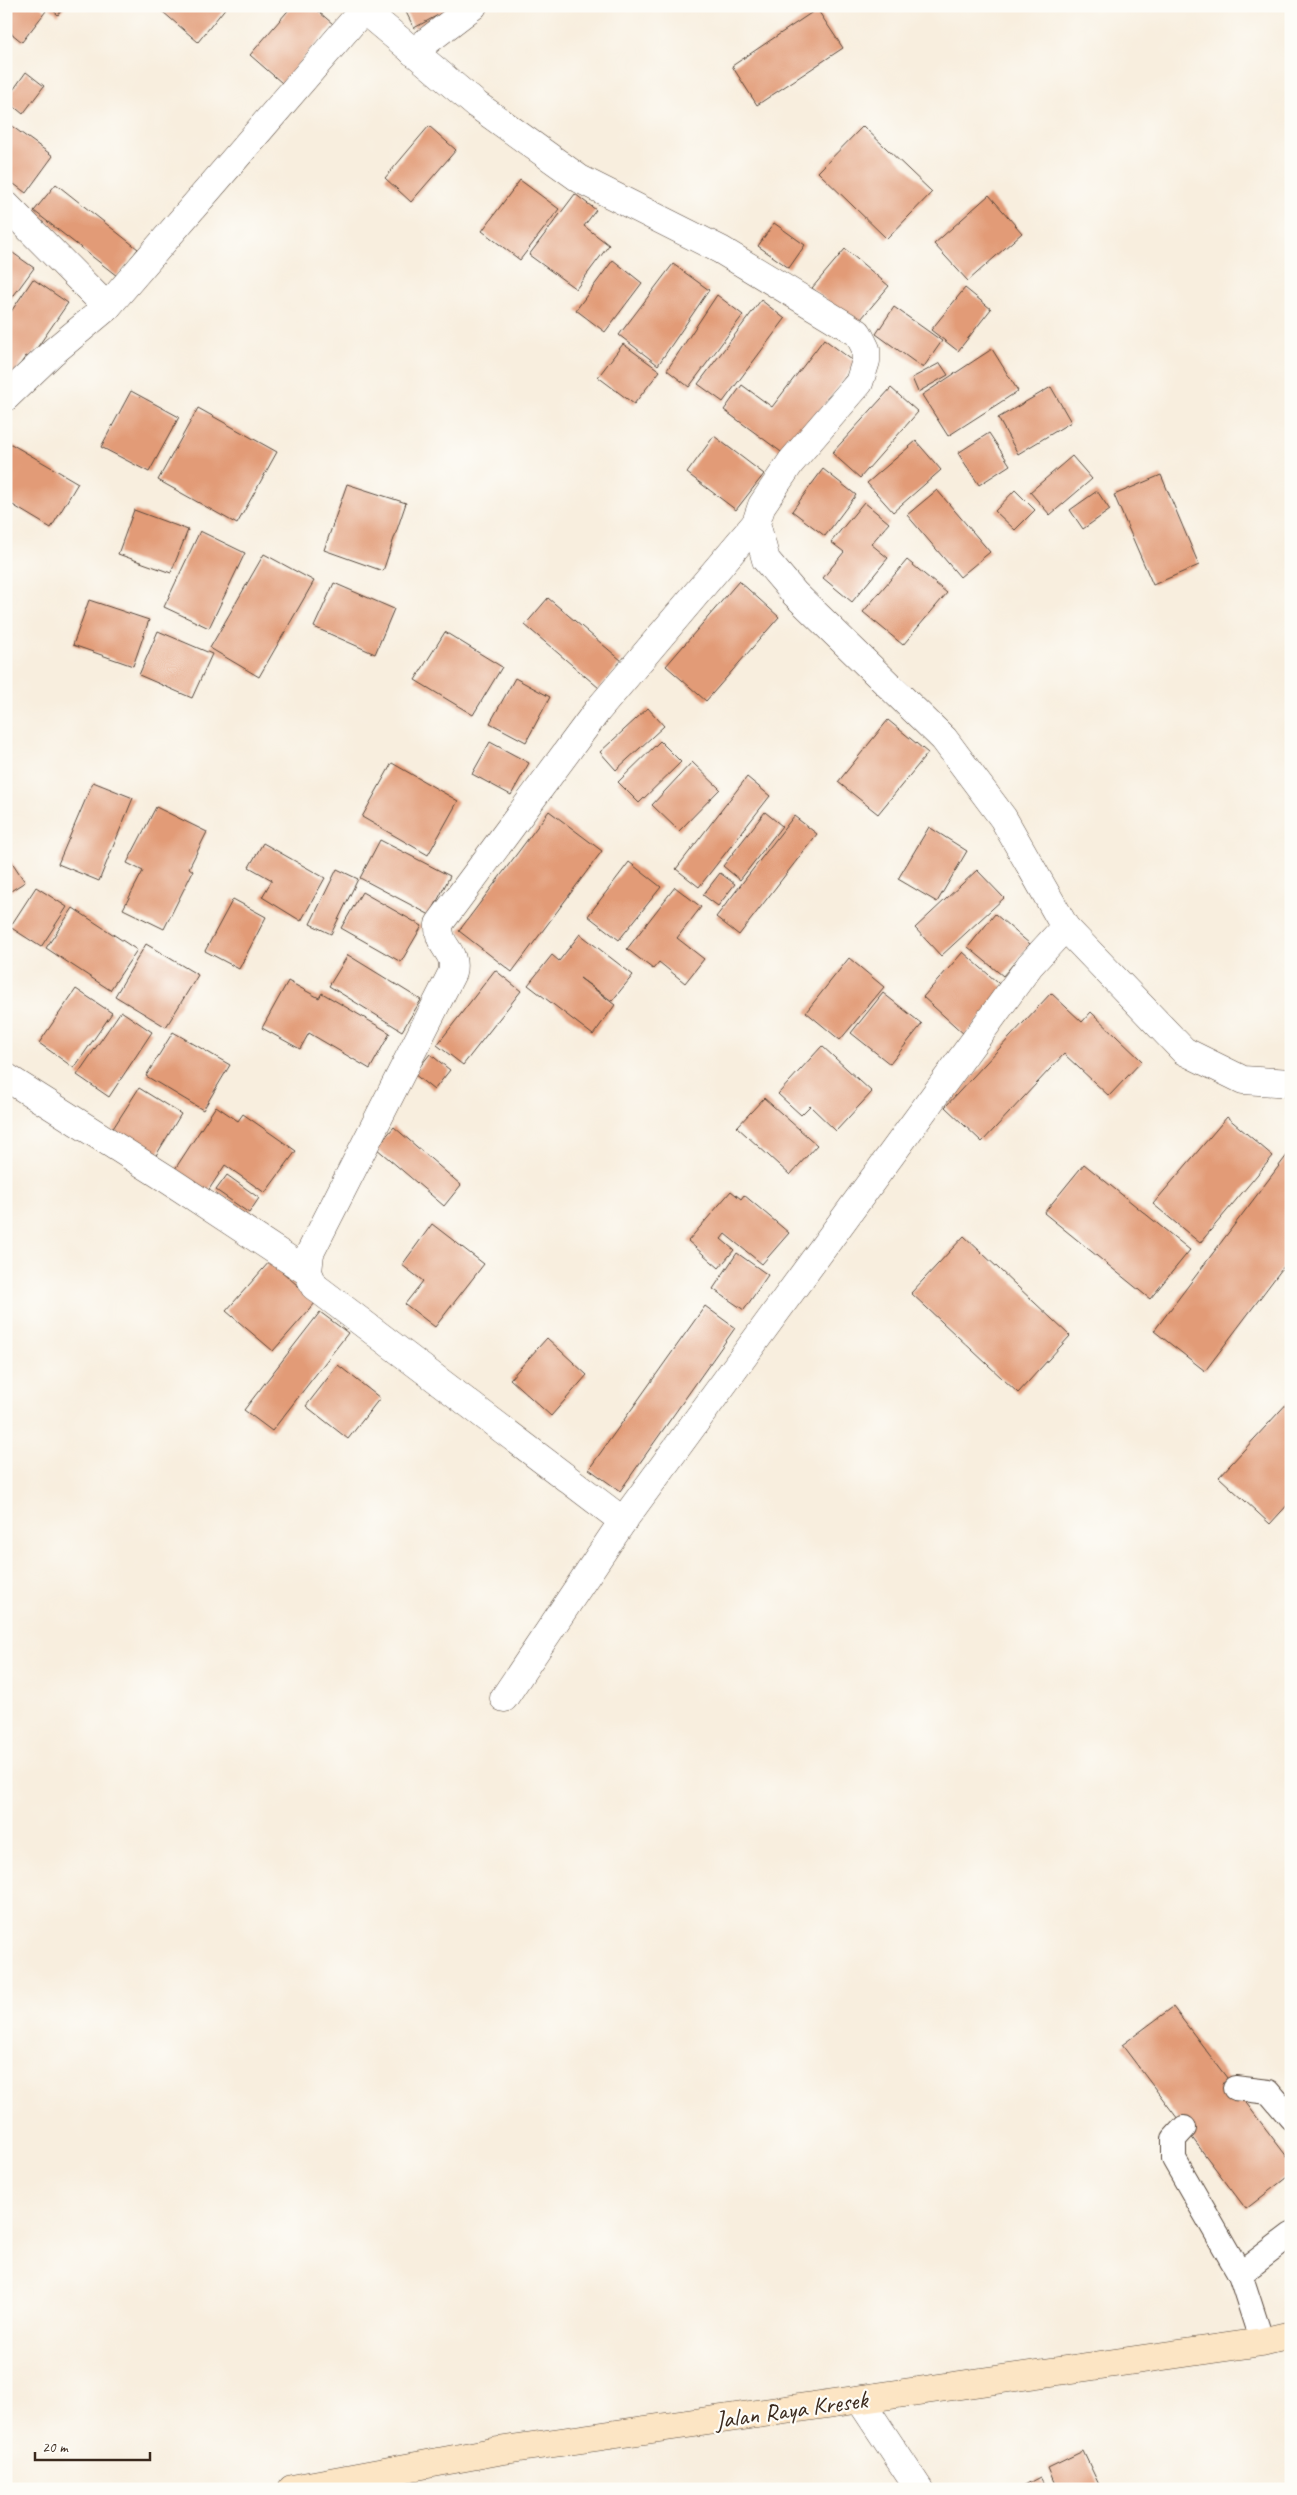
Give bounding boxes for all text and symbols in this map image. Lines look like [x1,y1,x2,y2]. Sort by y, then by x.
street label: Jalan Raya Kresek [712,2383,871,2437]
scale bar [35,2430,150,2462]
text: 20 m [42,2438,69,2457]

